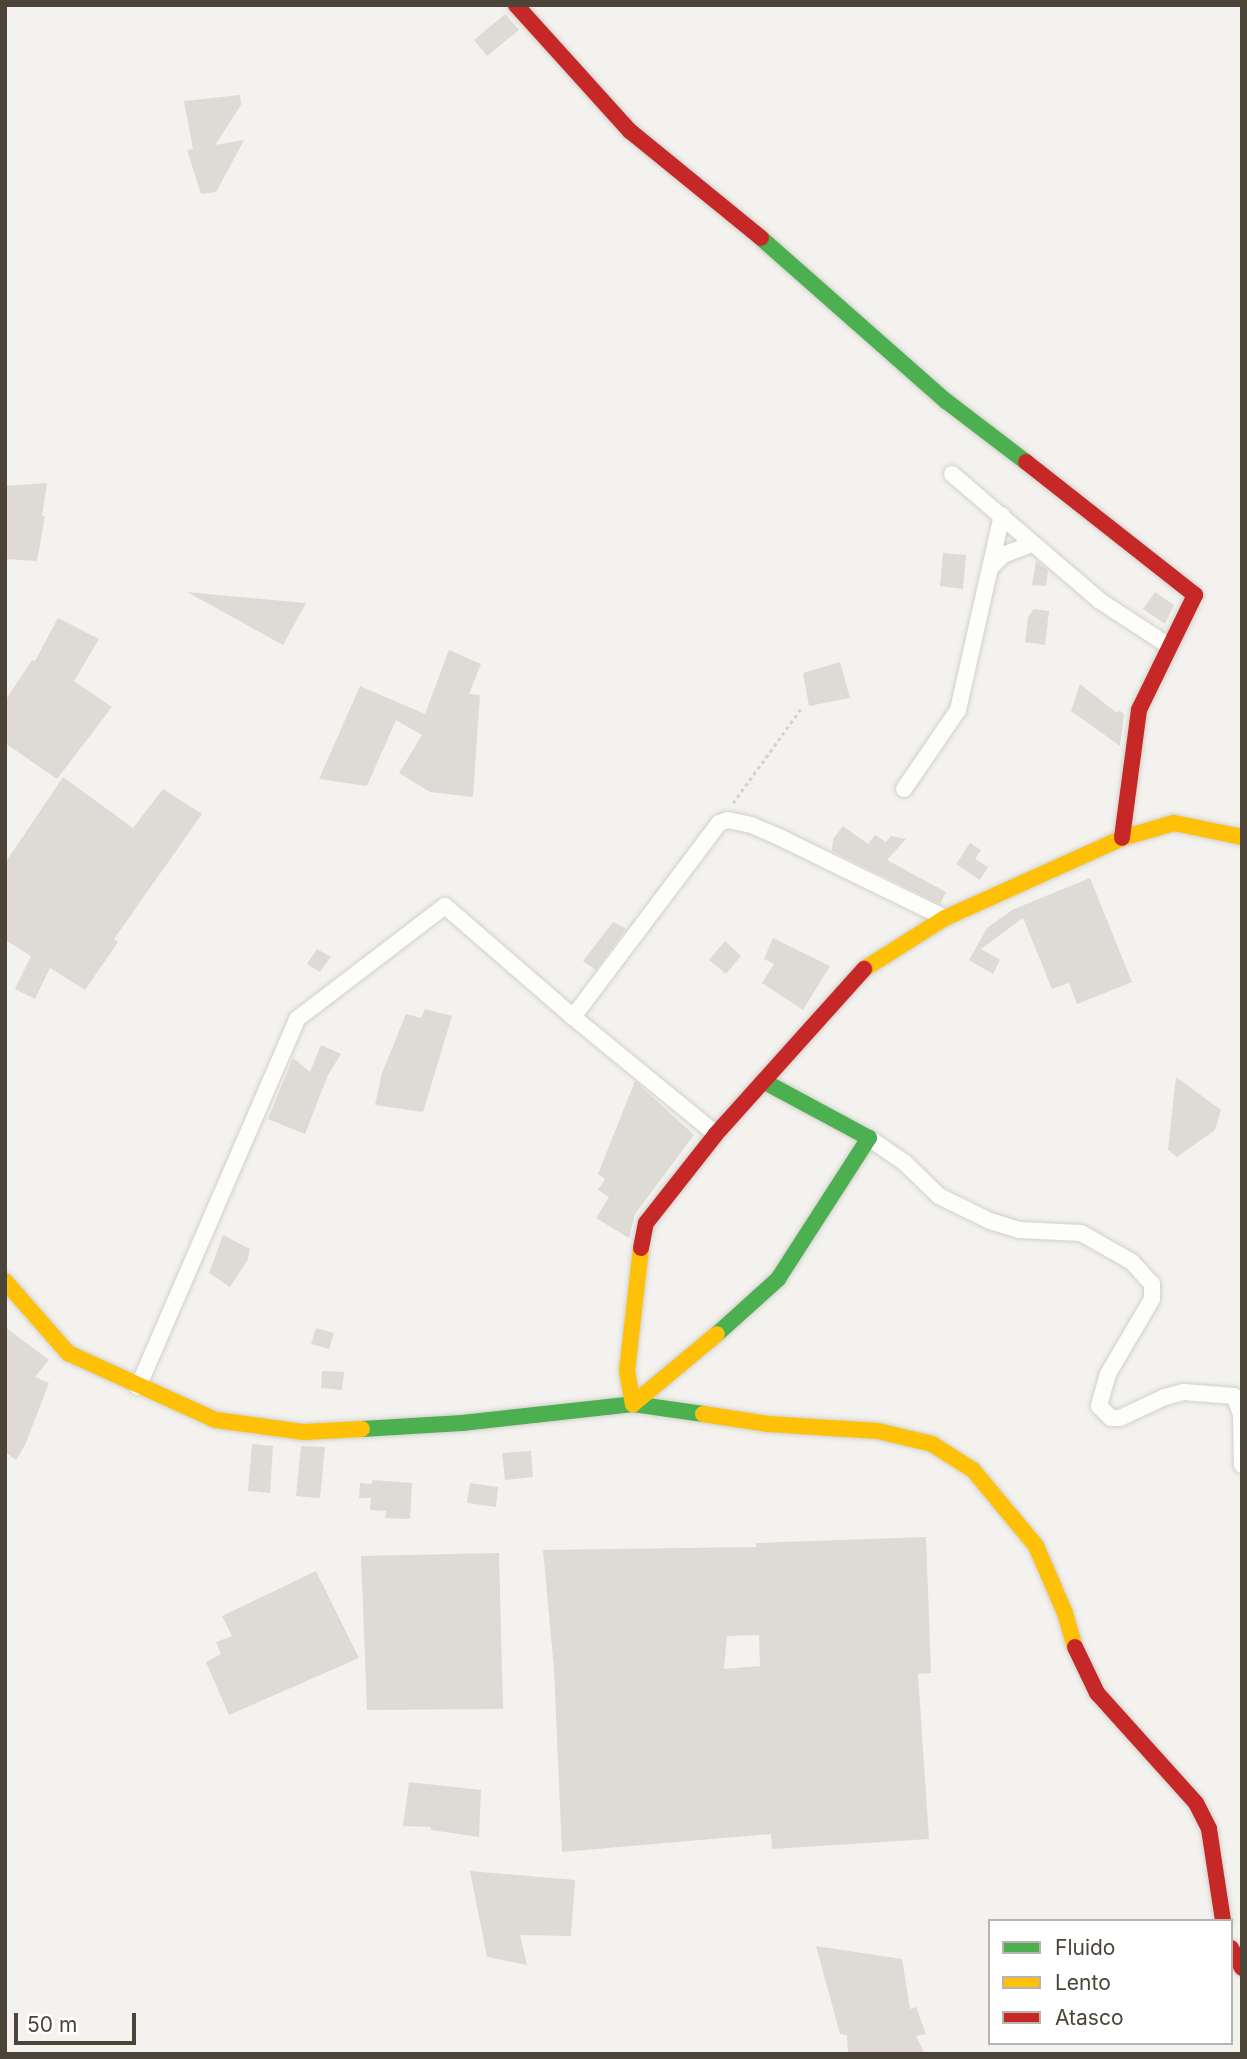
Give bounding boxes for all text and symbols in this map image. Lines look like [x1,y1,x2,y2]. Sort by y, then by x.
legend [988,1919,1233,2045]
text: Fluido [1055,1935,1115,1960]
text: Lento [1055,1970,1111,1995]
scale bar [18,2000,140,2044]
text: Atasco [1055,2005,1124,2030]
text: 50 m [27,2012,77,2037]

